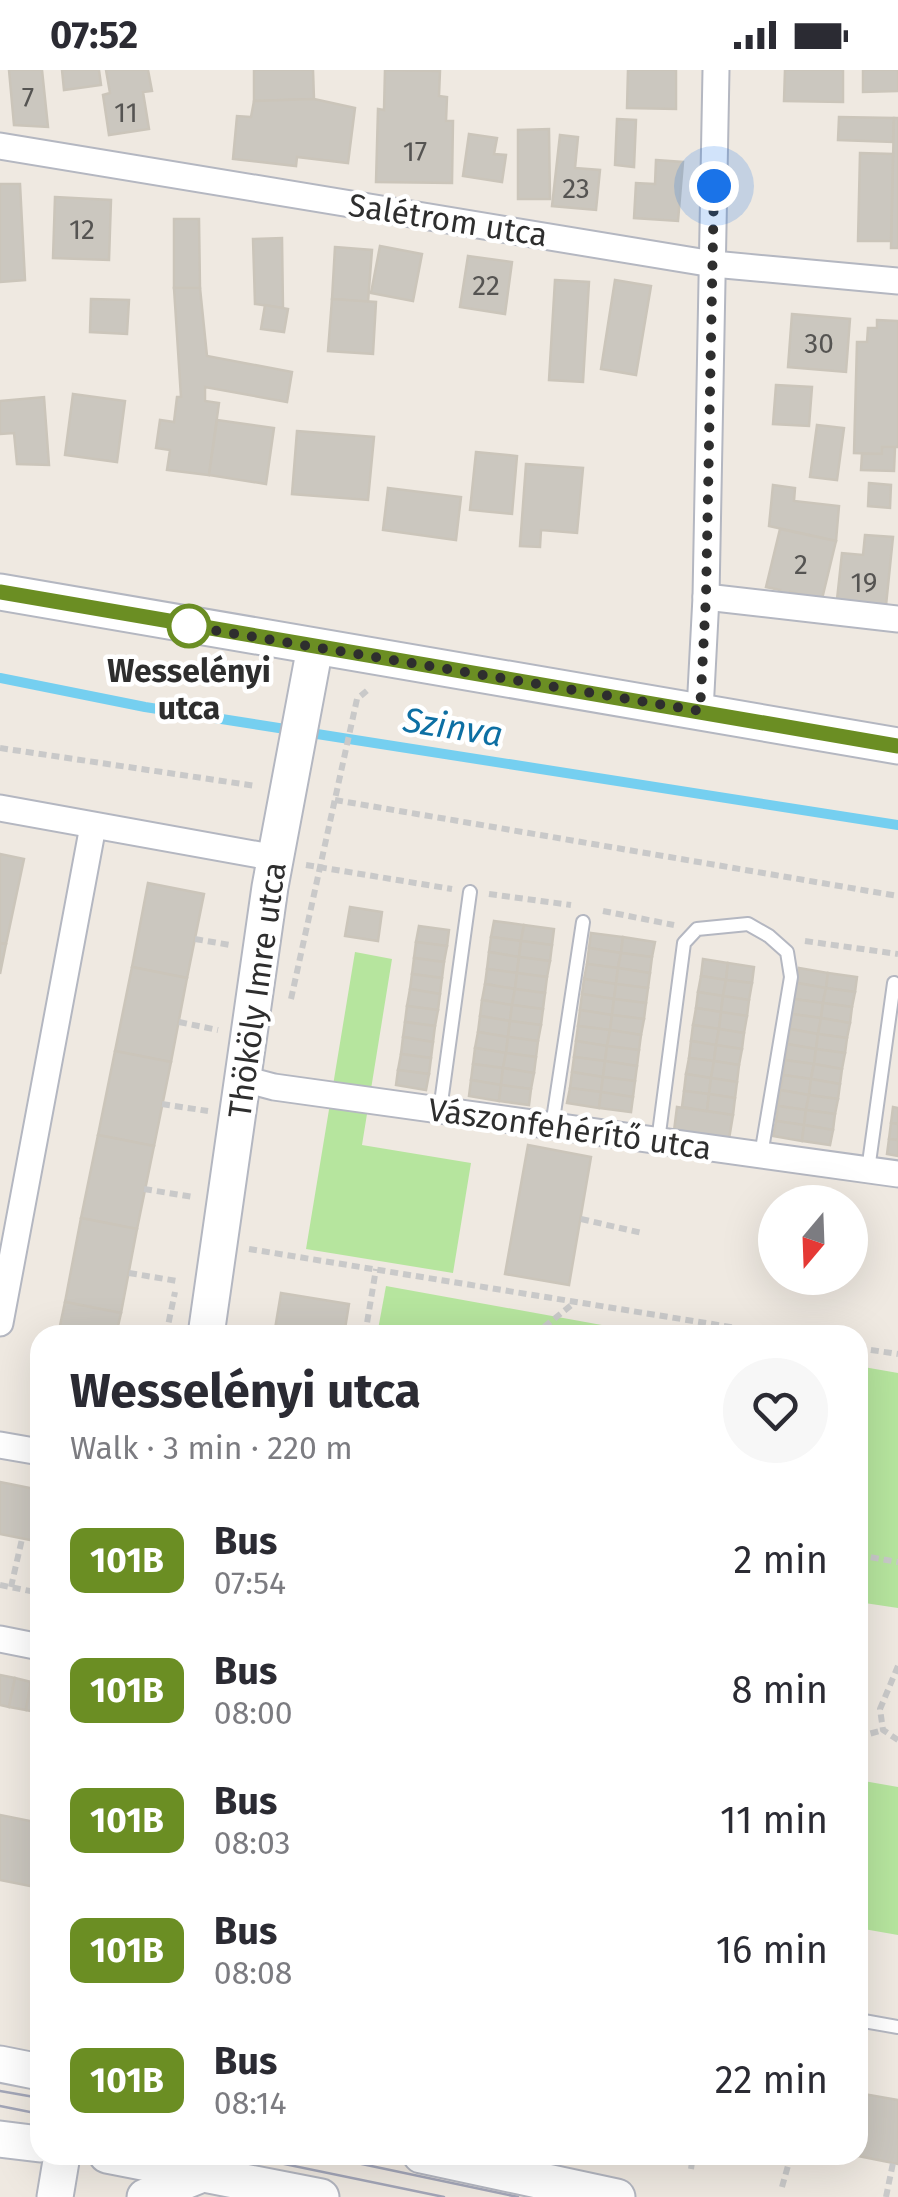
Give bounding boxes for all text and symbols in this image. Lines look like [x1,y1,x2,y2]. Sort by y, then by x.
text: 07:52 [50,12,138,58]
house number: 7 [22,81,34,114]
house number: 11 [114,96,138,129]
house number: 17 [403,135,427,168]
your location [689,161,739,211]
house number: 23 [562,172,590,205]
street label: Salétrom utca [346,186,550,254]
house number: 12 [69,213,95,246]
house number: 22 [472,269,500,302]
house number: 30 [804,327,834,360]
house number: 2 [794,548,808,581]
house number: 19 [851,566,877,599]
marker: Wesselényi utca [168,605,210,647]
place label: Wesselényi utca [107,652,271,727]
water label: Szinva [399,698,506,756]
street label: Thököly Imre utca [220,859,294,1121]
street label: Vászonfehérítő utca [426,1090,714,1168]
north arrow [758,1185,868,1295]
map controls [758,1185,868,1295]
button: heart [723,1358,828,1463]
text: Wesselényi utca [70,1362,421,1420]
text: Walk · 3 min · 220 m [70,1429,353,1467]
text: Bus [214,1518,277,1564]
text: 2 min [734,1537,828,1583]
text: 101B [90,1539,164,1581]
text: 07:54 [214,1564,286,1602]
text: Bus [214,1648,277,1694]
text: 8 min [731,1667,828,1713]
text: 101B [90,1669,164,1711]
text: 08:00 [214,1694,293,1732]
text: Bus [214,1778,277,1824]
text: 11 min [720,1797,828,1843]
text: 101B [90,1799,164,1841]
text: 08:03 [214,1824,290,1862]
text: Bus [214,1908,277,1954]
text: 16 min [716,1927,828,1973]
text: 101B [90,1929,164,1971]
text: 08:08 [214,1954,292,1992]
text: Bus [214,2038,277,2084]
text: 22 min [715,2057,828,2103]
text: 101B [90,2059,164,2101]
text: 08:14 [214,2084,287,2122]

